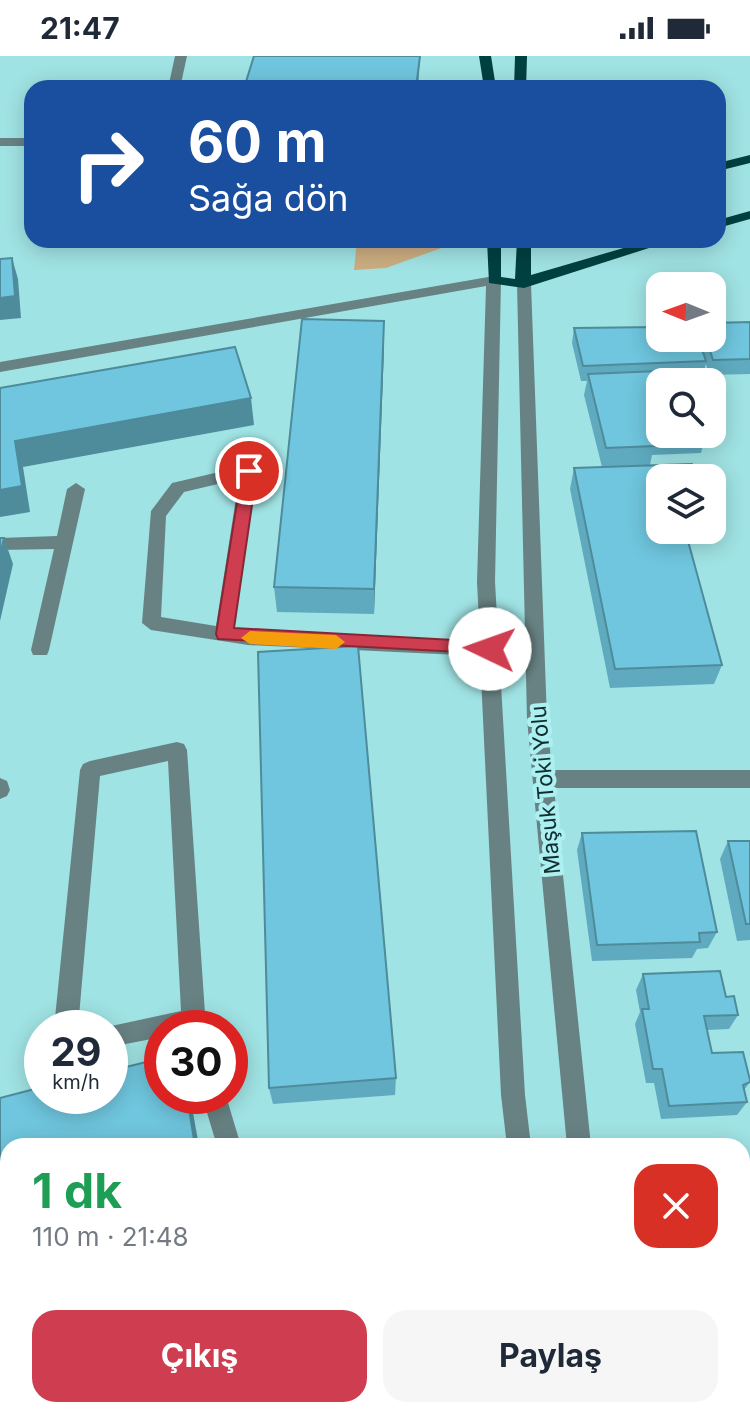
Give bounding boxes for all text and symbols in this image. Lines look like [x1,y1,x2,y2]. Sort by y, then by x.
text: 21:47 [40,10,120,46]
text: 60 m [188,108,327,176]
icon: right [56,112,160,216]
text: Sağa dön [188,176,349,220]
north arrow [646,272,726,352]
map controls [646,272,726,544]
button: search [646,368,726,448]
pin [215,437,283,505]
icon: arrive [227,449,271,493]
button: layers [646,464,726,544]
position arrow [448,607,532,691]
street label: Maşuk Toki Yolu [525,705,565,875]
speed limit sign: 30 [144,1010,248,1114]
text: 29 [50,1027,102,1076]
text: km/h [52,1070,100,1094]
text: 1 dk [32,1161,122,1220]
button: close [634,1164,718,1248]
text: 110 m · 21:48 [32,1221,189,1252]
button: Çıkış [32,1310,367,1402]
button: Paylaş [383,1310,718,1402]

